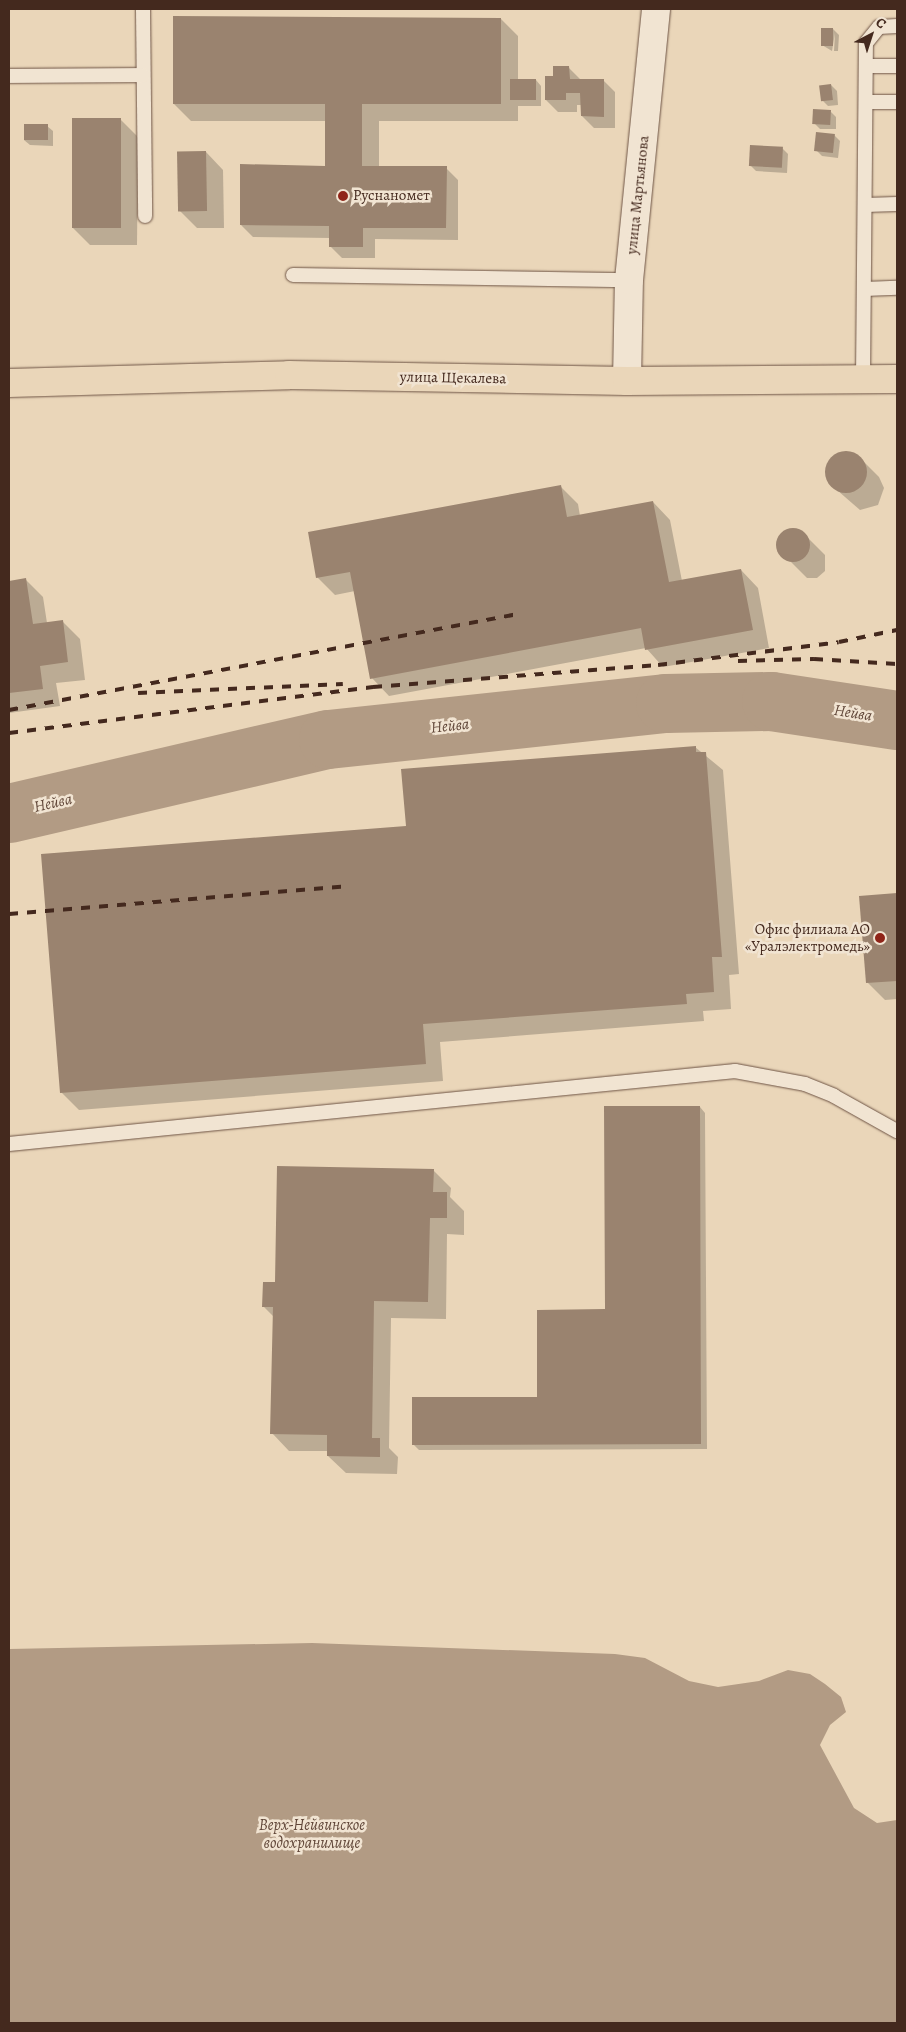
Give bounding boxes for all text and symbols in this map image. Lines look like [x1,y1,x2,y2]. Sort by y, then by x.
north arrow [846,10,896,60]
text: С [872,13,890,33]
street label: улица Мартьянова [623,135,653,255]
place label: Руснаномет [353,187,430,205]
marker: Руснаномет [337,190,349,202]
street label: улица Щекалева [400,368,506,388]
water label: Нейва [832,700,874,726]
water label: Нейва [430,714,470,738]
water label: Нейва [32,789,74,817]
place label: Офис филиала АО «Уралэлектромедь» [745,920,870,955]
marker: Офис филиала АО «Уралэлектромедь» [874,932,886,944]
water label: Верх-Нейвинское водохранилище [259,1815,365,1853]

